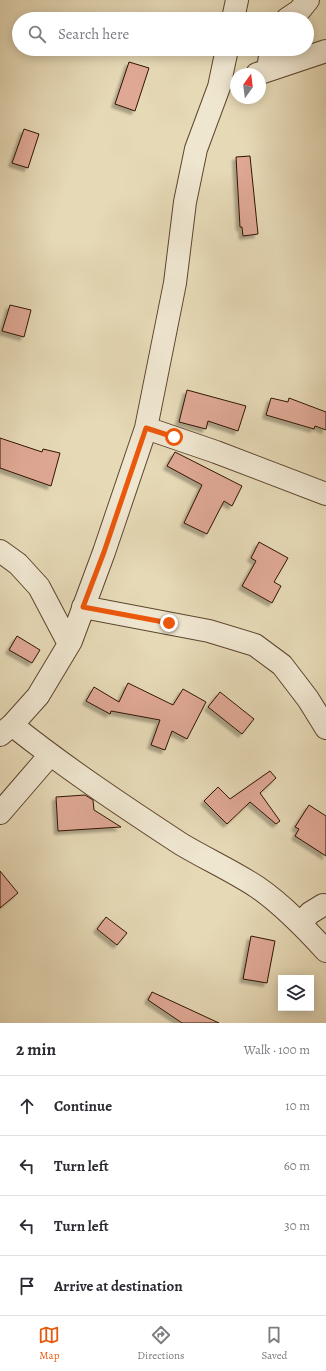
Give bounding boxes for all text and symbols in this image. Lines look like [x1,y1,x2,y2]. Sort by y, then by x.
search box [12,12,314,56]
icon: search [26,23,48,45]
text: Search here [58,24,129,44]
north arrow [230,68,266,104]
route start [165,428,183,446]
route end [160,614,178,632]
map controls [278,975,314,1011]
button: layers [278,975,314,1011]
text: 2 min [16,1038,56,1061]
text: Walk · 100 m [244,1041,310,1058]
icon: ahead [16,1095,38,1117]
text: Continue [54,1096,112,1116]
text: 10 m [285,1097,310,1114]
icon: left [16,1155,38,1177]
text: Turn left [54,1156,109,1176]
text: 60 m [284,1157,310,1174]
icon: left [16,1215,38,1237]
text: Turn left [54,1216,109,1236]
text: 30 m [284,1217,310,1234]
icon: arrive [16,1275,38,1297]
text: Arrive at destination [54,1276,183,1296]
tab: Map [38,1324,60,1363]
tab: Directions [137,1324,185,1363]
tab: Saved [261,1324,288,1363]

